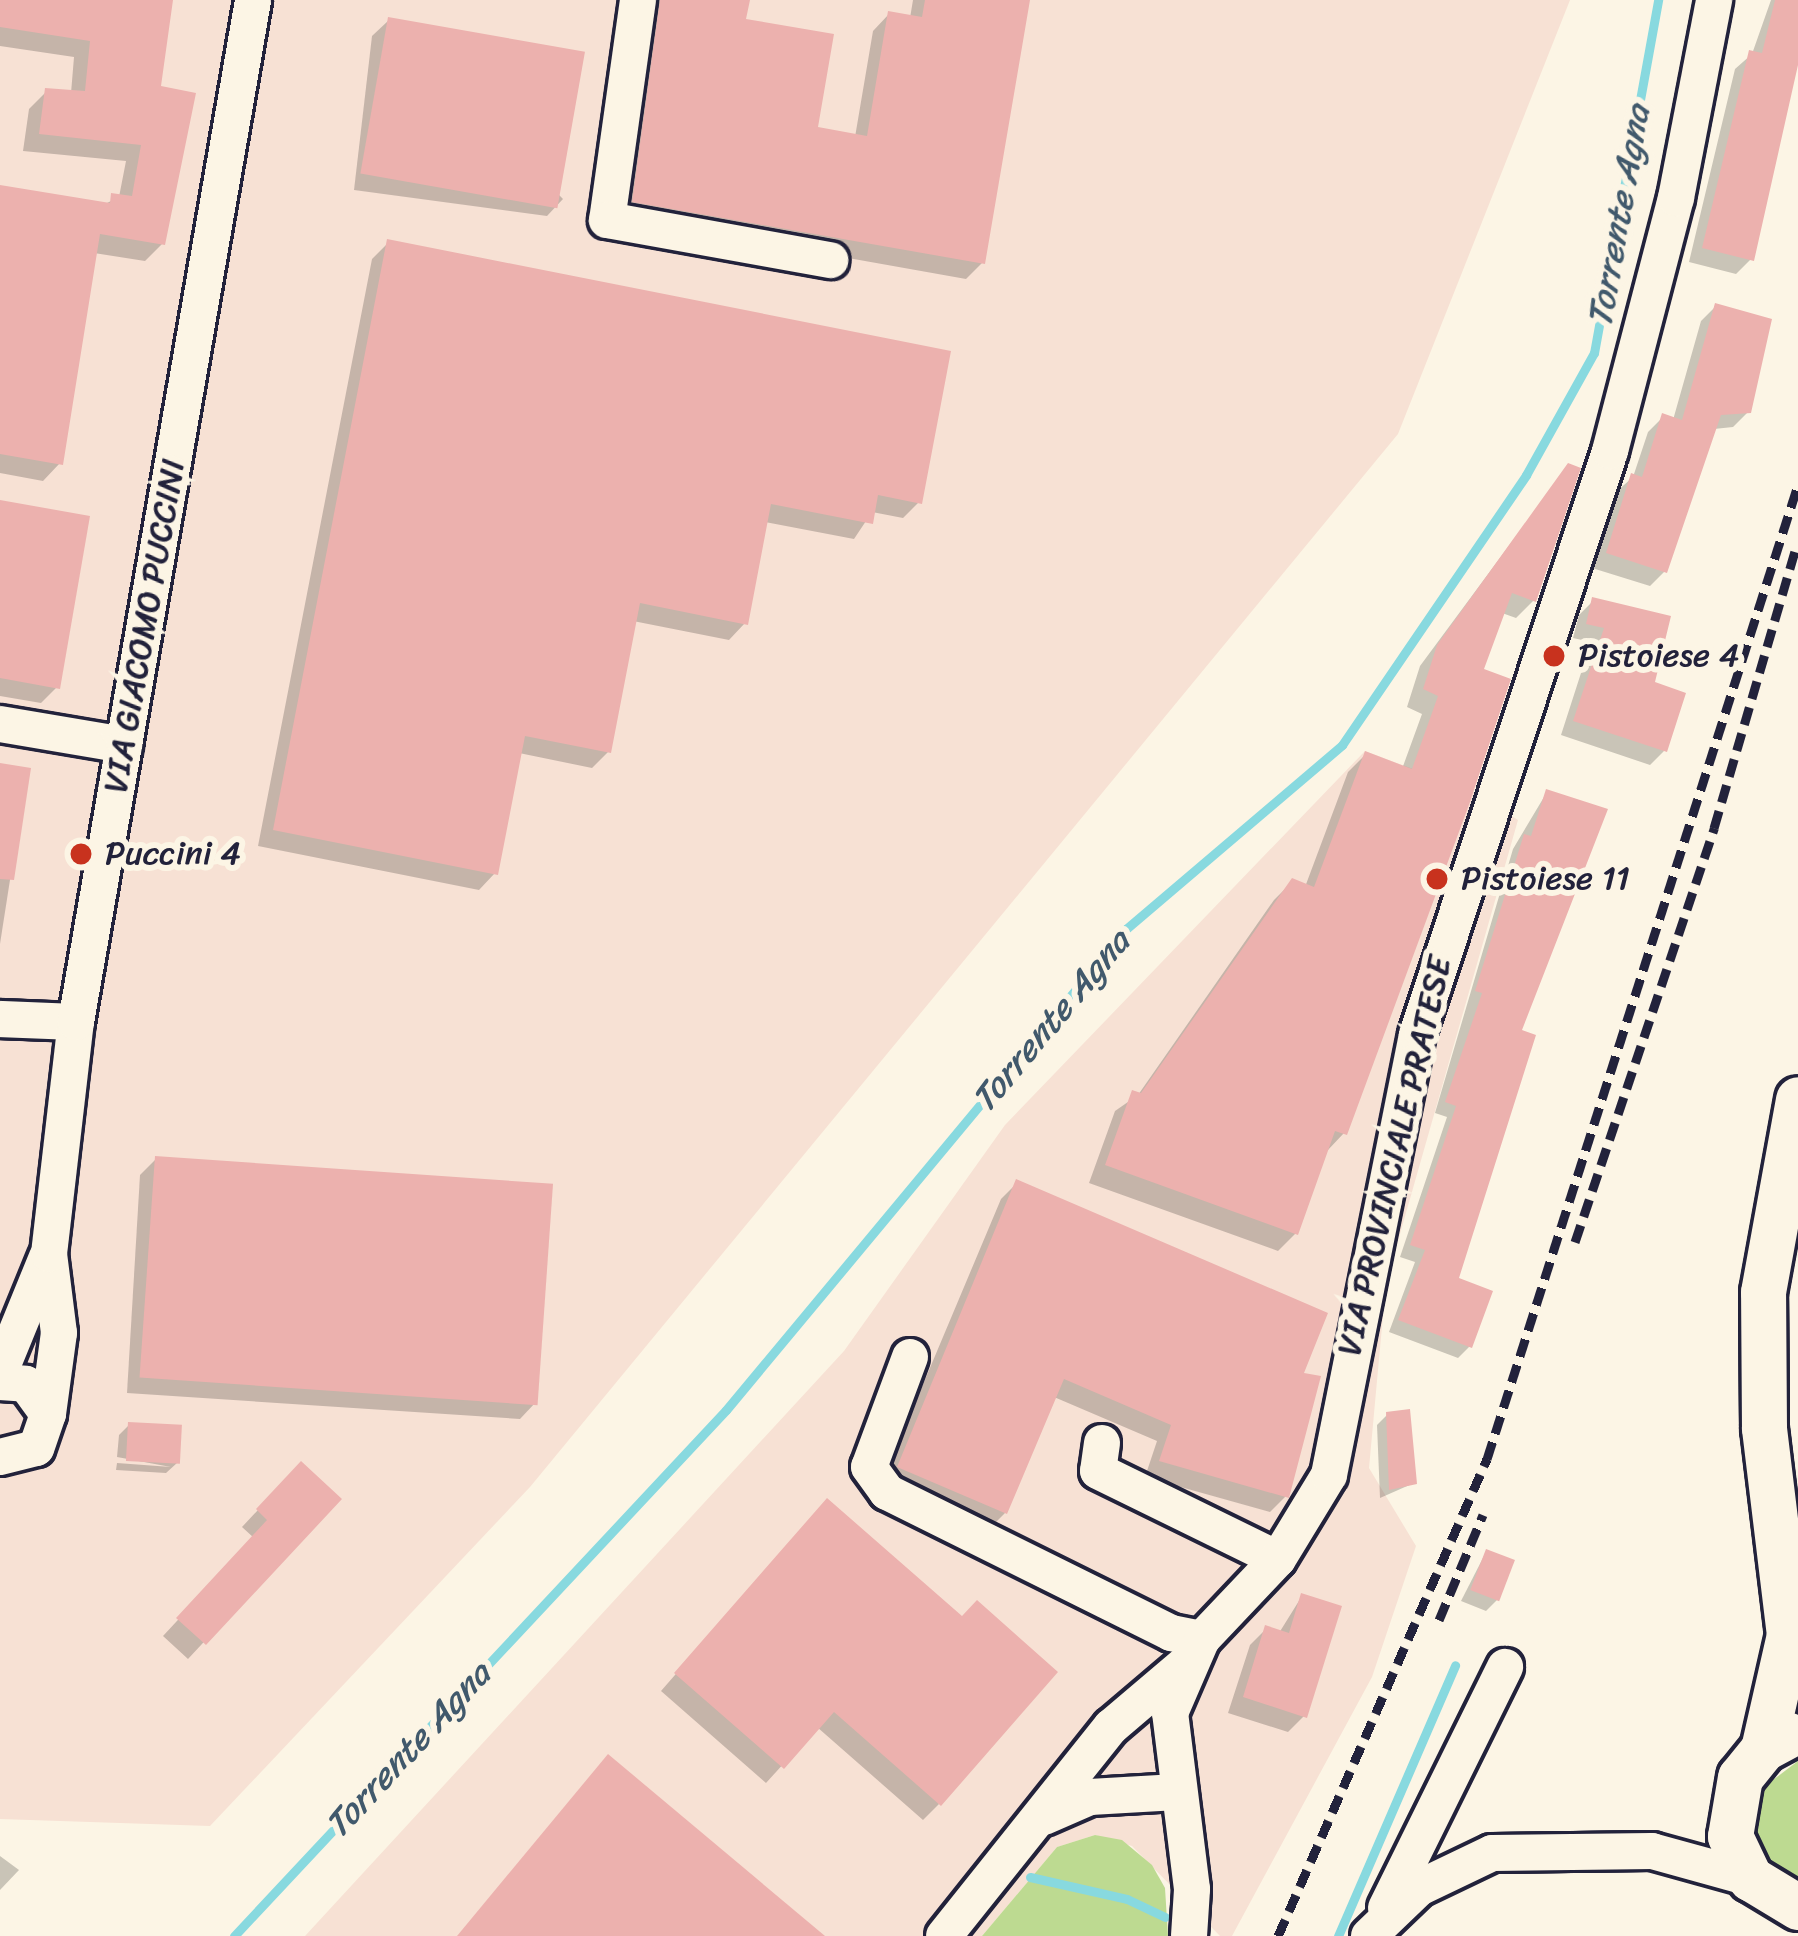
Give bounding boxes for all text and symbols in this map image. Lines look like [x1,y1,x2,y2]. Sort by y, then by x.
water label: Torrente Agna [1578,102,1660,330]
street label: VIA GIACOMO PUCCINI [96,454,194,798]
place label: Pistoiese 4 [1578,636,1739,676]
marker: Pistoiese 4 [1541,643,1567,669]
place label: Puccini 4 [105,834,241,874]
marker: Puccini 4 [68,841,94,867]
place label: Pistoiese 11 [1461,859,1630,899]
marker: Pistoiese 11 [1424,866,1450,892]
water label: Torrente Agna [962,921,1140,1121]
street label: VIA PROVINCIALE PRATESE [1330,953,1460,1359]
water label: Torrente Agna [316,1653,500,1847]

